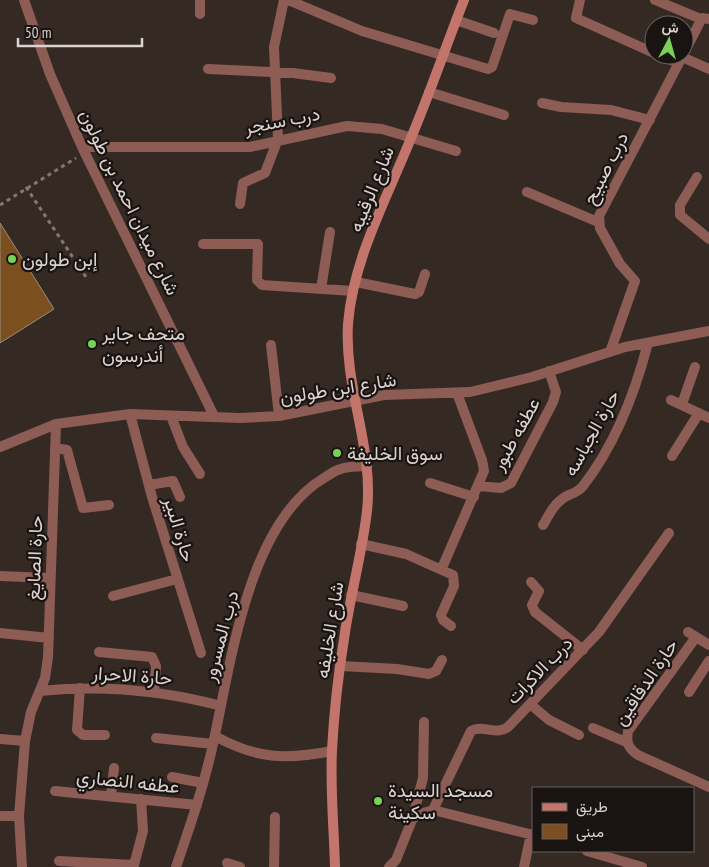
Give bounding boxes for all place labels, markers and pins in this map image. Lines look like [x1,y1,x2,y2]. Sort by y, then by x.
place label: إبن طولون [22,247,97,272]
marker: إبن طولون [6,253,18,265]
place label: متحف جاير أندرسون [101,321,185,367]
marker: متحف جاير أندرسون [86,338,98,350]
place label: سوق الخليفة [347,441,443,465]
marker: سوق الخليفة [331,447,343,459]
place label: مسجد السيدة سكينة [388,778,493,824]
marker: مسجد السيدة سكينة [372,795,384,807]

